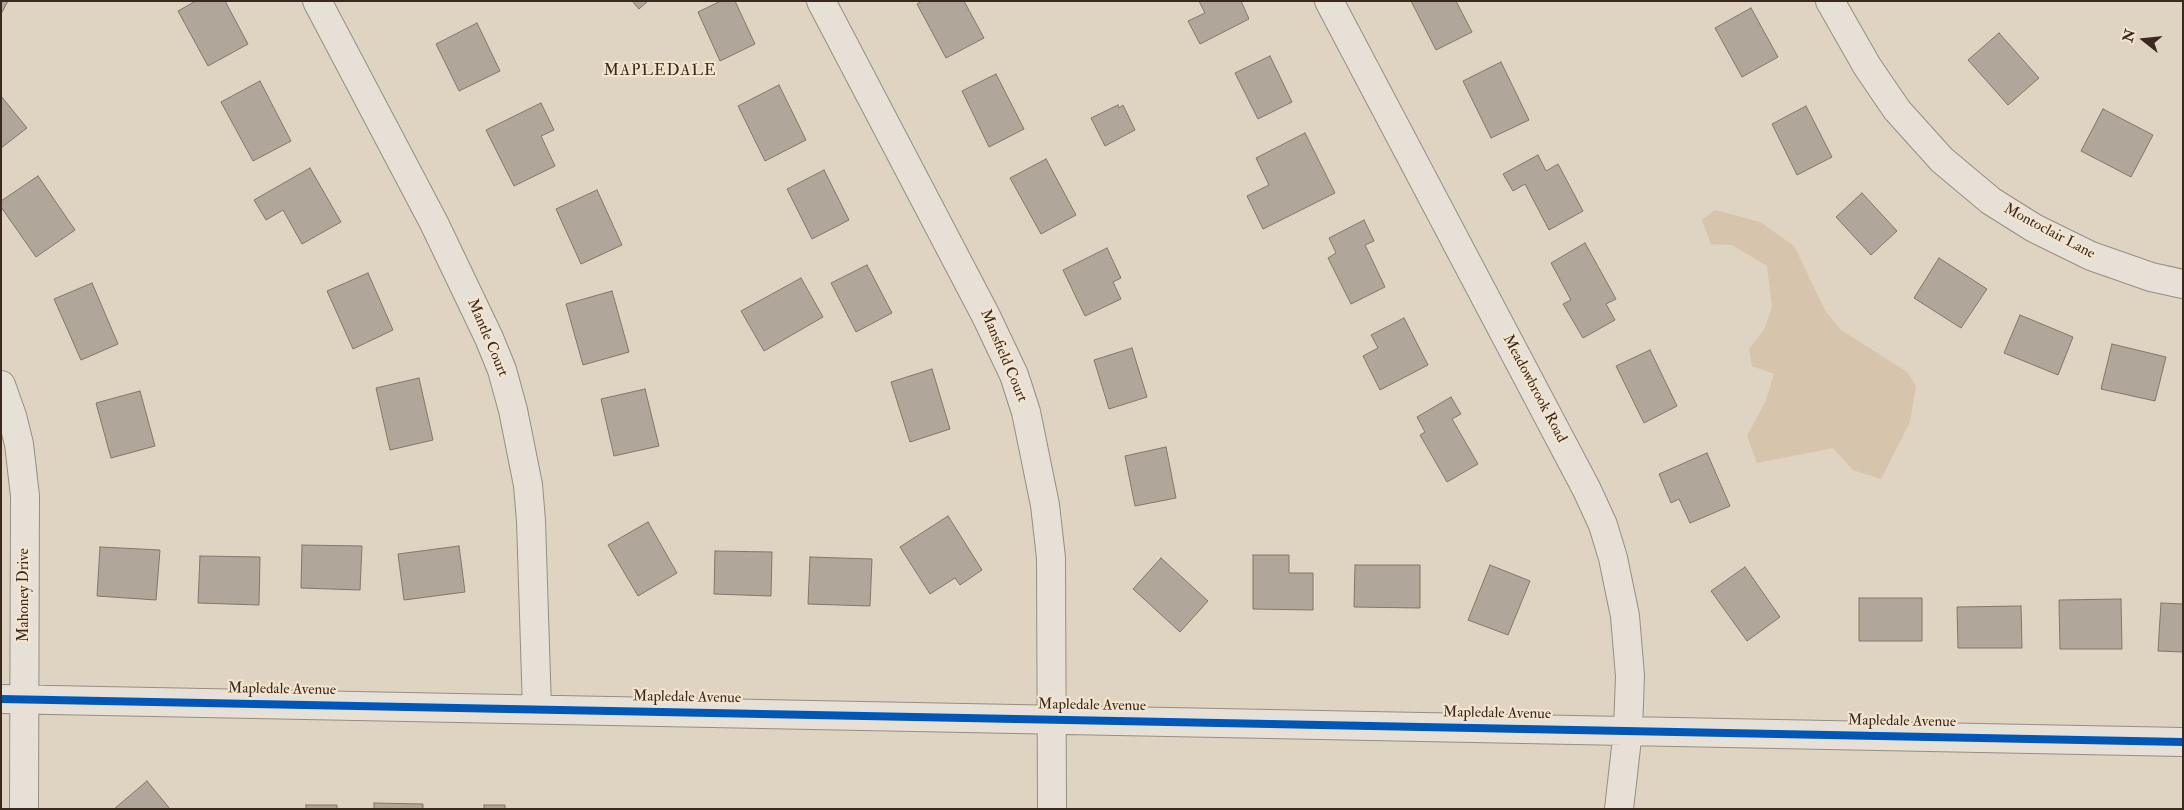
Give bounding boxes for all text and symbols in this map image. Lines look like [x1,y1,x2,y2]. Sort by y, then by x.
north arrow [2119,15,2169,65]
text: N [2119,27,2139,44]
district label: MAPLEDALE [602,62,718,82]
street label: Montoclair Lane [2000,200,2098,264]
street label: Mantle Court [463,296,511,380]
street label: Mansfield Court [975,307,1031,405]
street label: Meadowbrook Road [1498,332,1570,446]
street label: Mahoney Drive [16,548,34,642]
street label: Mapledale Avenue [228,680,336,700]
street label: Mapledale Avenue [633,688,741,708]
street label: Mapledale Avenue [1038,696,1146,716]
street label: Mapledale Avenue [1443,704,1551,724]
street label: Mapledale Avenue [1848,712,1956,732]

